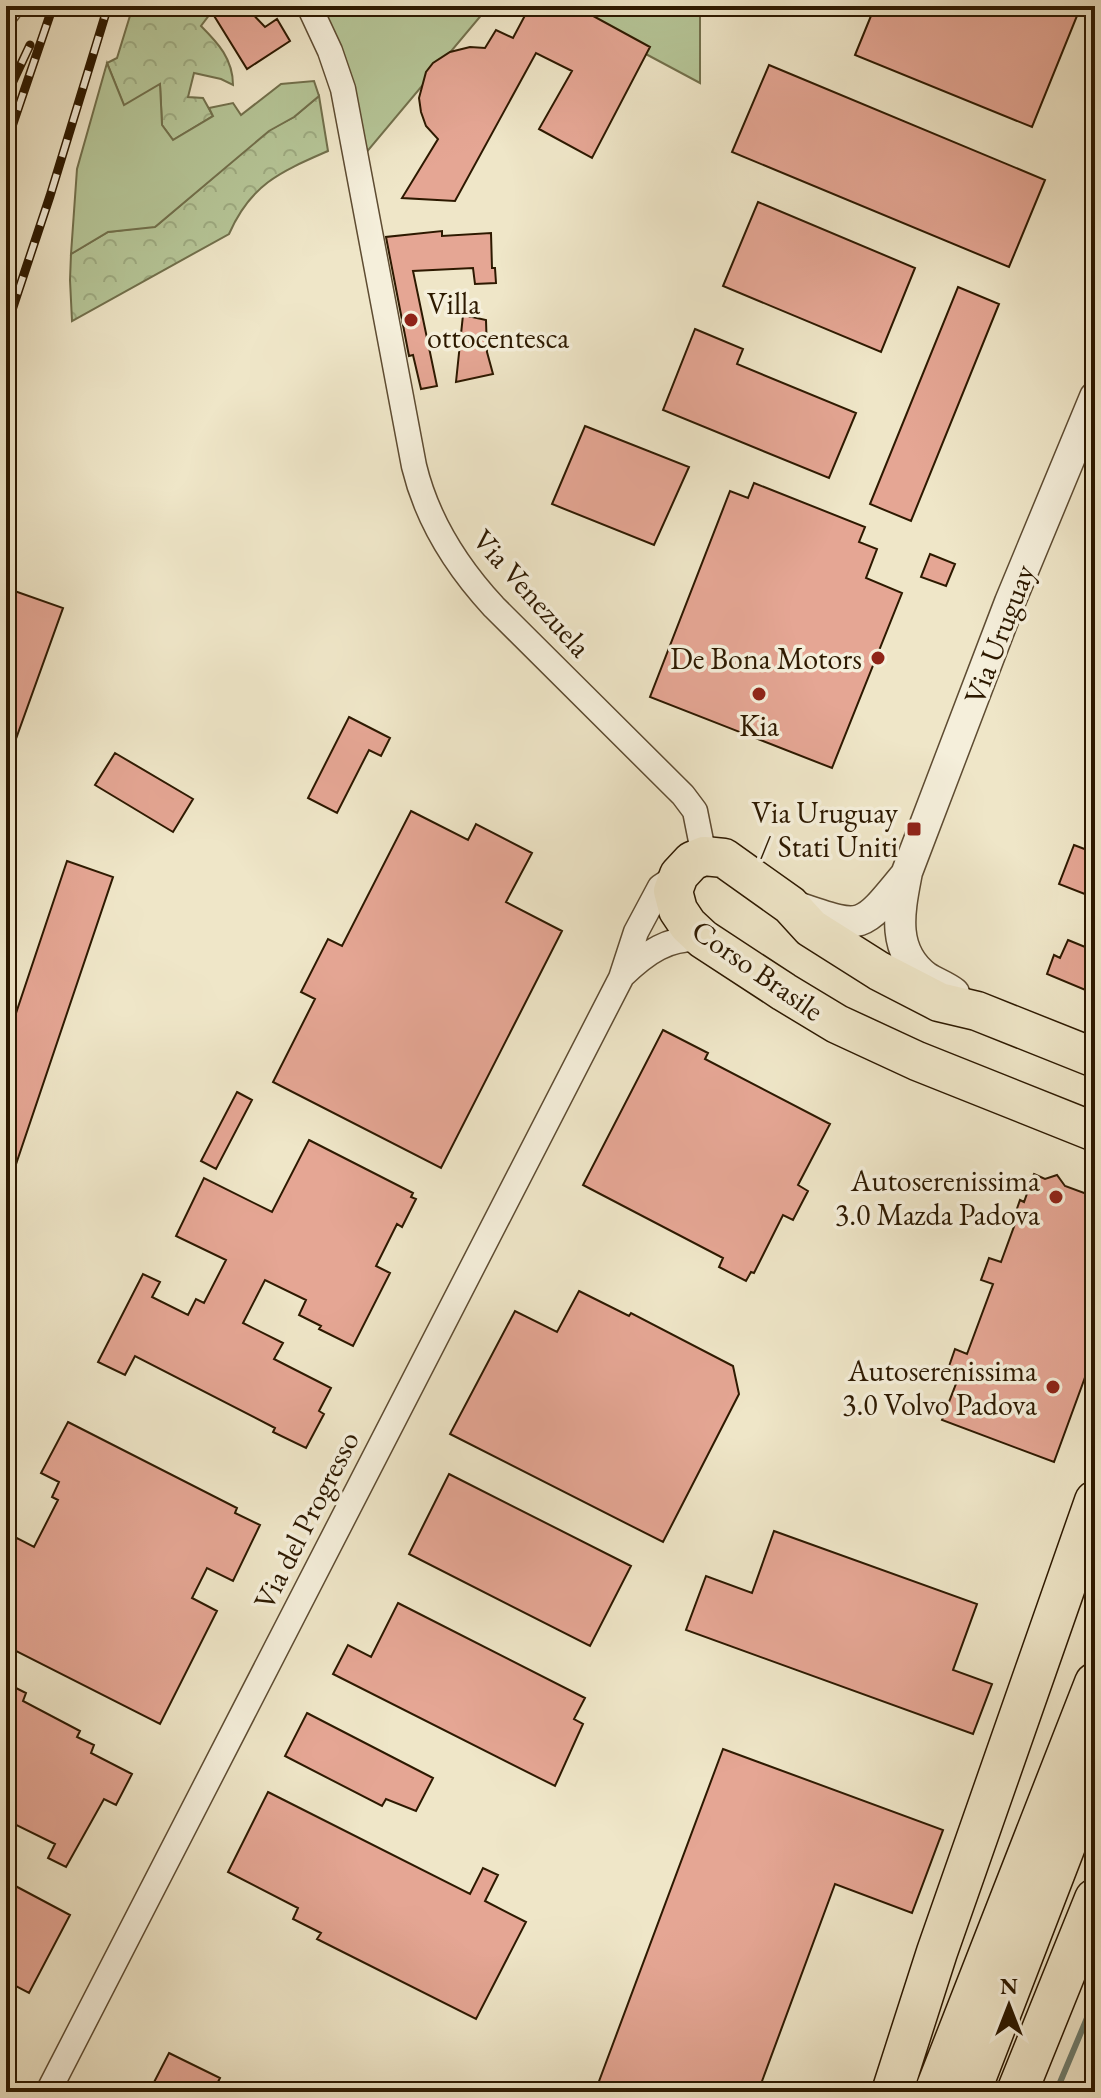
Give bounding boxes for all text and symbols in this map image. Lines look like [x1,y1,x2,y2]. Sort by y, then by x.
place label: Villa ottocentesca [427,284,569,357]
marker: Villa ottocentesca [402,311,420,329]
street label: Via Venezuela [464,521,600,665]
street label: Via Uruguay [955,558,1044,709]
place label: De Bona Motors [670,639,862,678]
marker: De Bona Motors [869,649,887,667]
marker: Kia [750,685,768,703]
place label: Kia [739,706,779,745]
place label: Via Uruguay / Stati Uniti [751,793,899,866]
marker: Via Uruguay / Stati Uniti [905,820,923,838]
street label: Corso Brasile [684,910,832,1030]
place label: Autoserenissima 3.0 Mazda Padova [835,1161,1040,1234]
marker: Autoserenissima 3.0 Mazda Padova [1047,1188,1065,1206]
place label: Autoserenissima 3.0 Volvo Padova [842,1351,1037,1424]
marker: Autoserenissima 3.0 Volvo Padova [1044,1378,1062,1396]
street label: Via del Progresso [244,1424,368,1616]
north arrow [969,1966,1049,2046]
text: N [1000,1972,1018,2001]

